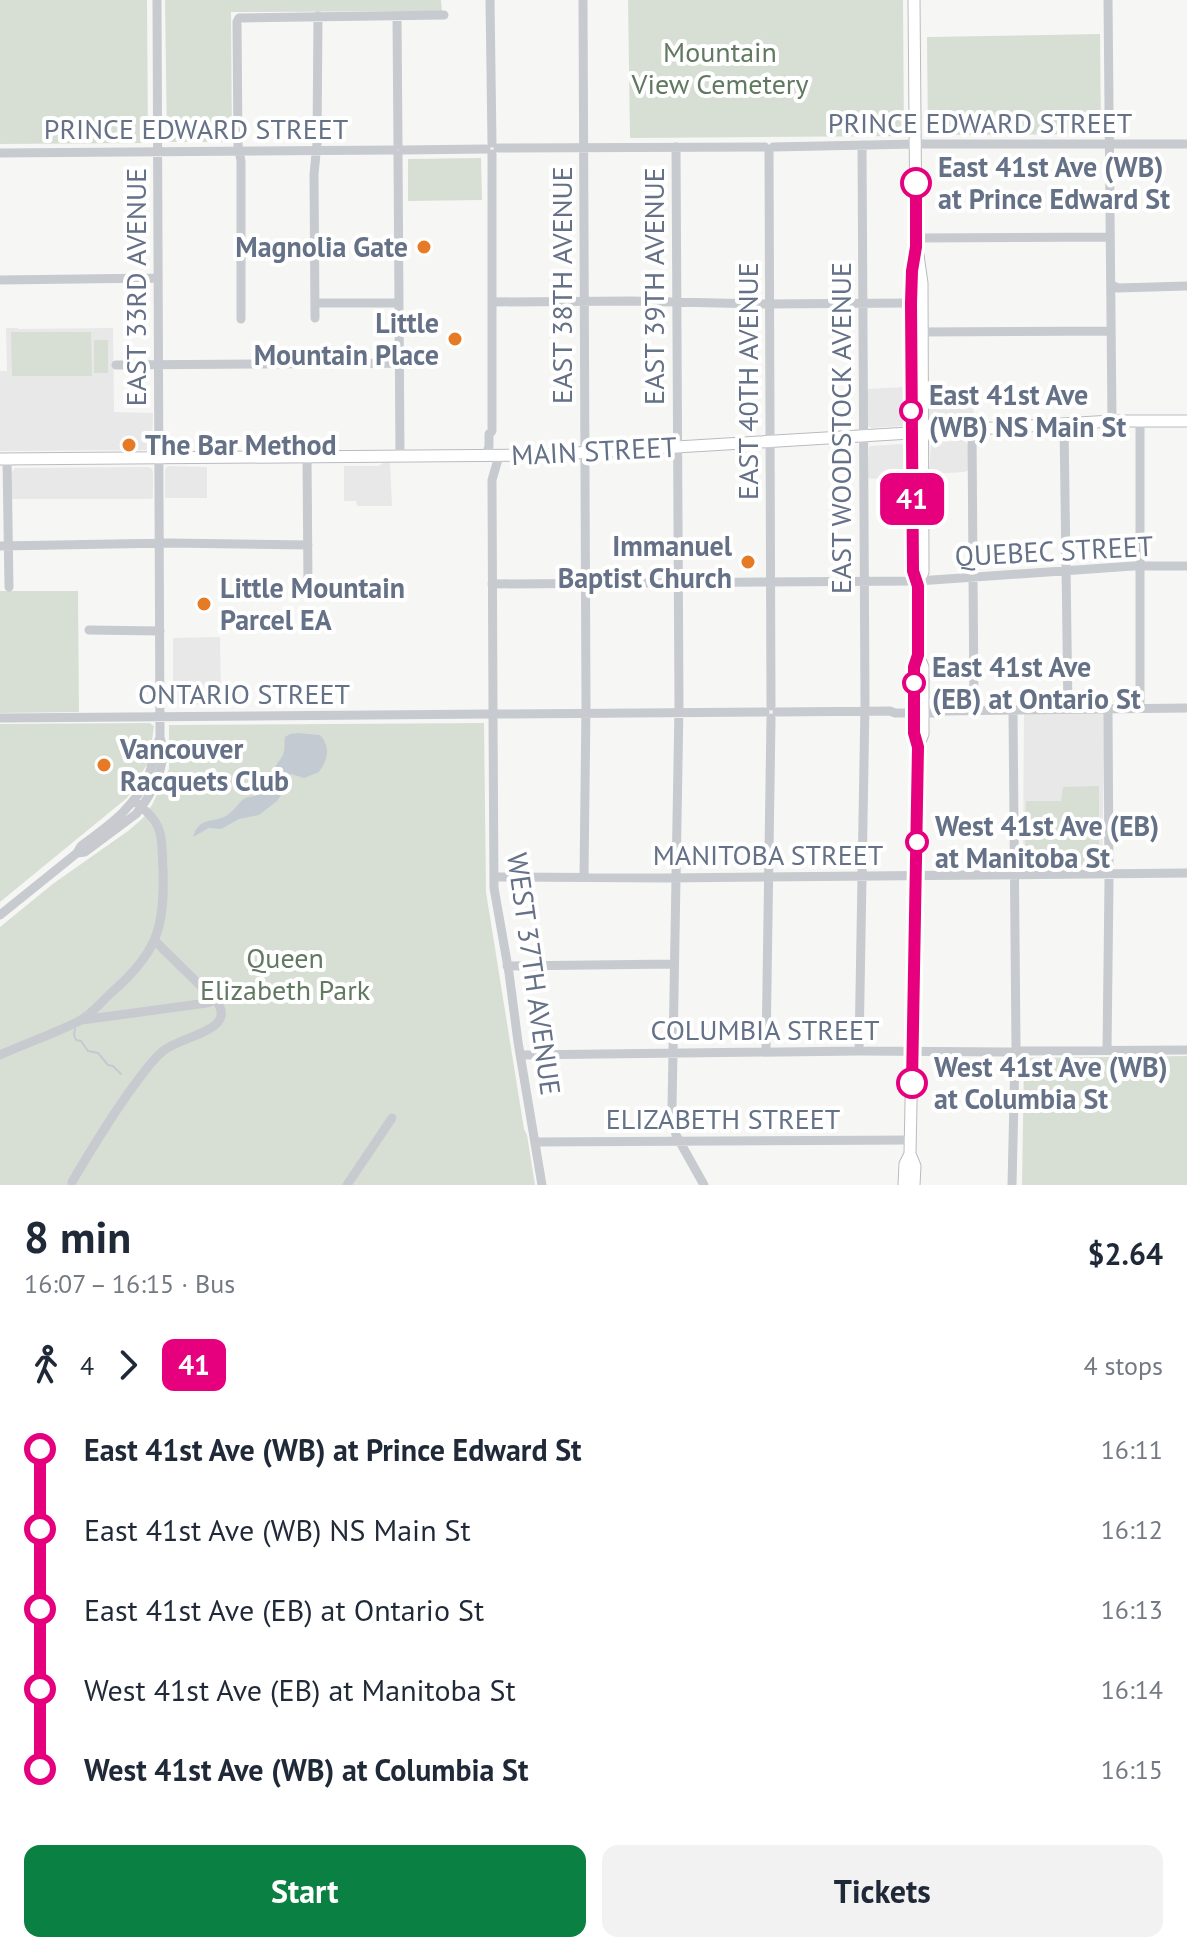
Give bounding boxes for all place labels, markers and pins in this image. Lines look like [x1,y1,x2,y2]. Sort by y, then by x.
place label: East 41st Ave (WB) at Prince Edward St [938,148,1170,217]
marker: East 41st Ave (WB) at Prince Edward St [901,168,931,198]
place label: Magnolia Gate [235,228,408,265]
marker: Magnolia Gate [415,238,433,256]
place label: Little Mountain Place [254,304,439,373]
marker: Little Mountain Place [446,330,464,348]
place label: East 41st Ave (WB) NS Main St [929,376,1126,445]
marker: East 41st Ave (WB) NS Main St [900,400,922,422]
place label: The Bar Method [145,426,337,463]
marker: The Bar Method [120,436,138,454]
place label: Immanuel Baptist Church [558,527,733,596]
marker: Immanuel Baptist Church [739,553,757,571]
place label: Little Mountain Parcel EA [220,569,405,638]
marker: Little Mountain Parcel EA [195,595,213,613]
place label: East 41st Ave (EB) at Ontario St [932,648,1141,717]
marker: East 41st Ave (EB) at Ontario St [903,672,925,694]
place label: Vancouver Racquets Club [119,730,289,799]
marker: Vancouver Racquets Club [95,756,113,774]
place label: West 41st Ave (EB) at Manitoba St [935,807,1159,876]
marker: West 41st Ave (EB) at Manitoba St [906,831,928,853]
place label: West 41st Ave (WB) at Columbia St [934,1048,1168,1117]
marker: West 41st Ave (WB) at Columbia St [897,1068,927,1098]

